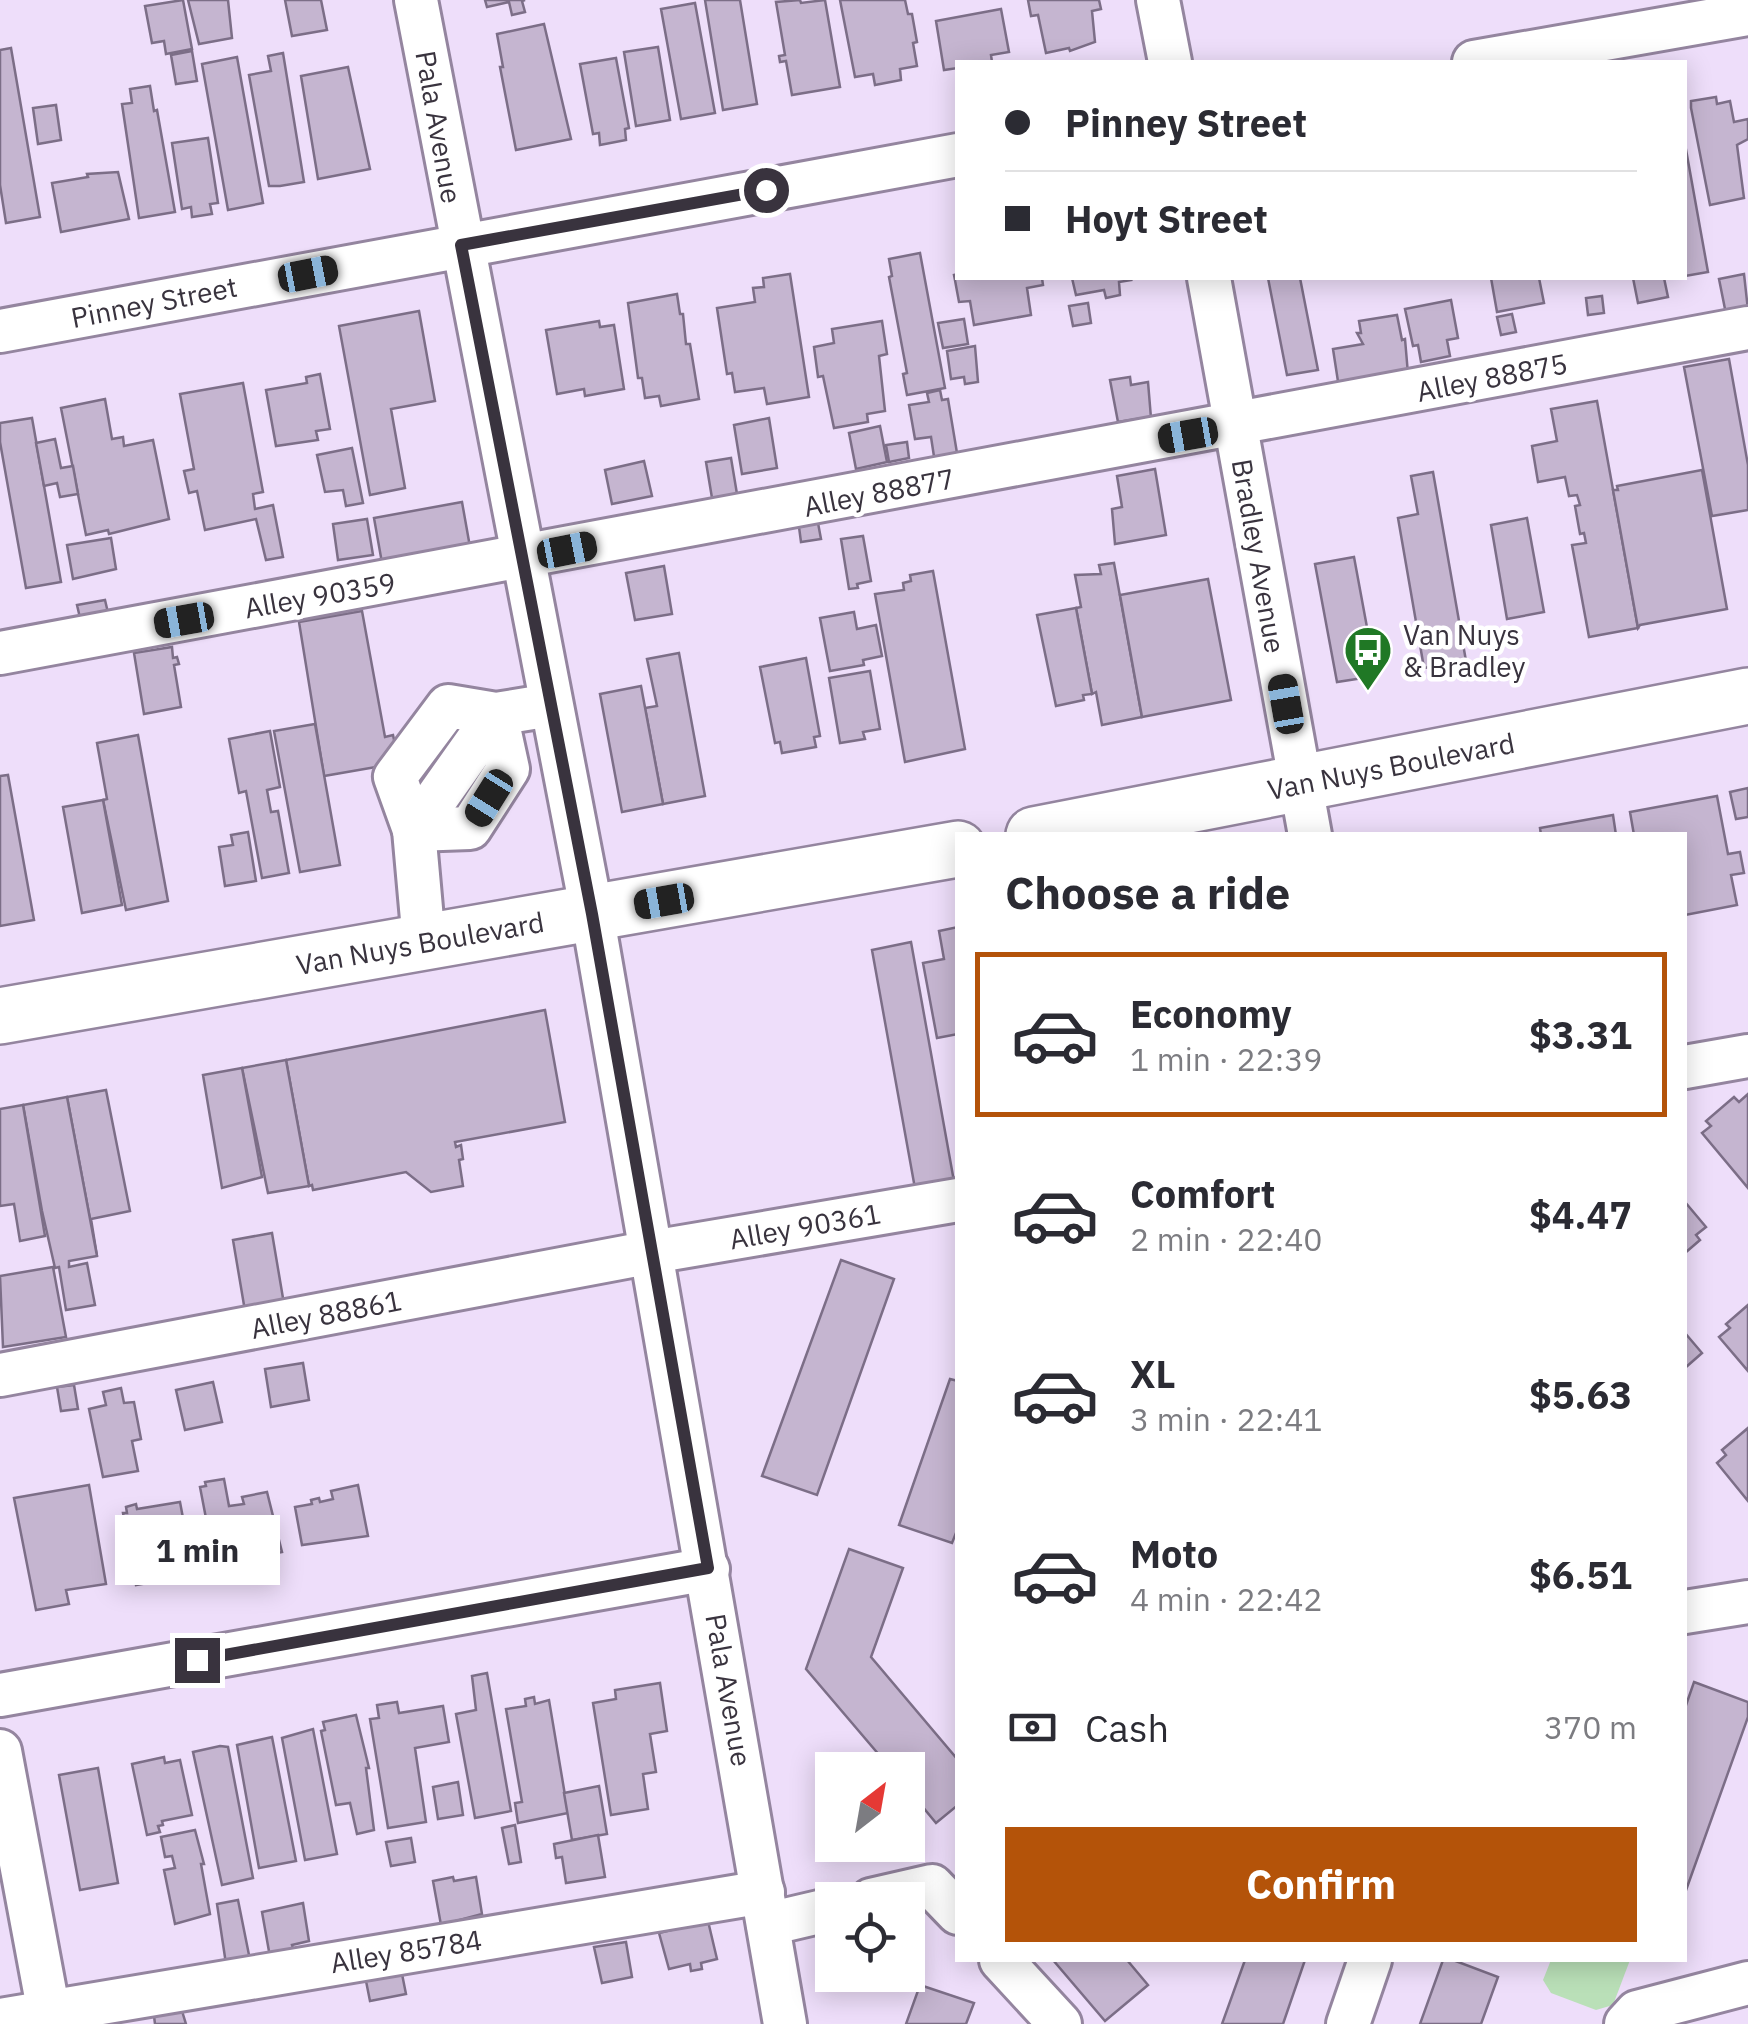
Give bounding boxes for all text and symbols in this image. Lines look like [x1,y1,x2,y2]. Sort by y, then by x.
street label: Pala Avenue [407,48,471,206]
text: Pinney Street [1065,98,1307,147]
route start [744,168,789,213]
text: Hoyt Street [1065,194,1268,243]
car [276,254,340,294]
street label: Pinney Street [68,268,240,336]
street label: Alley 88875 [1413,344,1571,410]
car [1156,415,1220,455]
street label: Bradley Avenue [1224,456,1294,656]
street label: Alley 88877 [800,459,958,525]
car [535,530,599,570]
street label: Alley 90359 [242,564,398,626]
car [152,600,216,640]
place label: Van Nuys & Bradley [1403,616,1526,685]
bus stop icon: Van Nuys & Bradley [1342,624,1394,692]
car [1266,672,1306,736]
street label: Van Nuys Boulevard [1264,724,1518,808]
car [460,765,518,831]
text: Choose a ride [1005,863,1290,921]
car [632,881,696,921]
street label: Van Nuys Boulevard [293,903,547,983]
text: Economy [1130,989,1292,1038]
icon: car [1010,990,1100,1080]
text: $3.31 [1529,1010,1632,1059]
text: 1 min · 22:39 [1130,1038,1323,1080]
text: Comfort [1130,1169,1275,1218]
icon: car [1010,1170,1100,1260]
text: $4.47 [1529,1190,1632,1239]
street label: Alley 90361 [727,1195,883,1257]
text: 2 min · 22:40 [1130,1218,1323,1260]
street label: Alley 88861 [247,1281,405,1347]
text: XL [1130,1349,1176,1398]
icon: car [1010,1350,1100,1440]
text: $5.63 [1529,1370,1632,1419]
text: 3 min · 22:41 [1130,1398,1323,1440]
callout: 1 min [114,1515,280,1585]
text: 1 min [156,1529,239,1571]
text: Moto [1130,1529,1218,1578]
icon: car [1010,1530,1100,1620]
text: $6.51 [1529,1550,1632,1599]
text: 4 min · 22:42 [1130,1578,1323,1620]
street label: Pala Avenue [697,1611,761,1769]
route end [175,1638,220,1683]
icon: cash [1005,1700,1060,1755]
text: Cash [1085,1703,1169,1752]
text: 370 m [1544,1706,1637,1748]
north arrow [815,1752,925,1862]
map controls [815,1752,925,1992]
button: Confirm [1005,1827,1637,1942]
button: locate [815,1882,925,1992]
street label: Alley 85784 [328,1921,484,1981]

